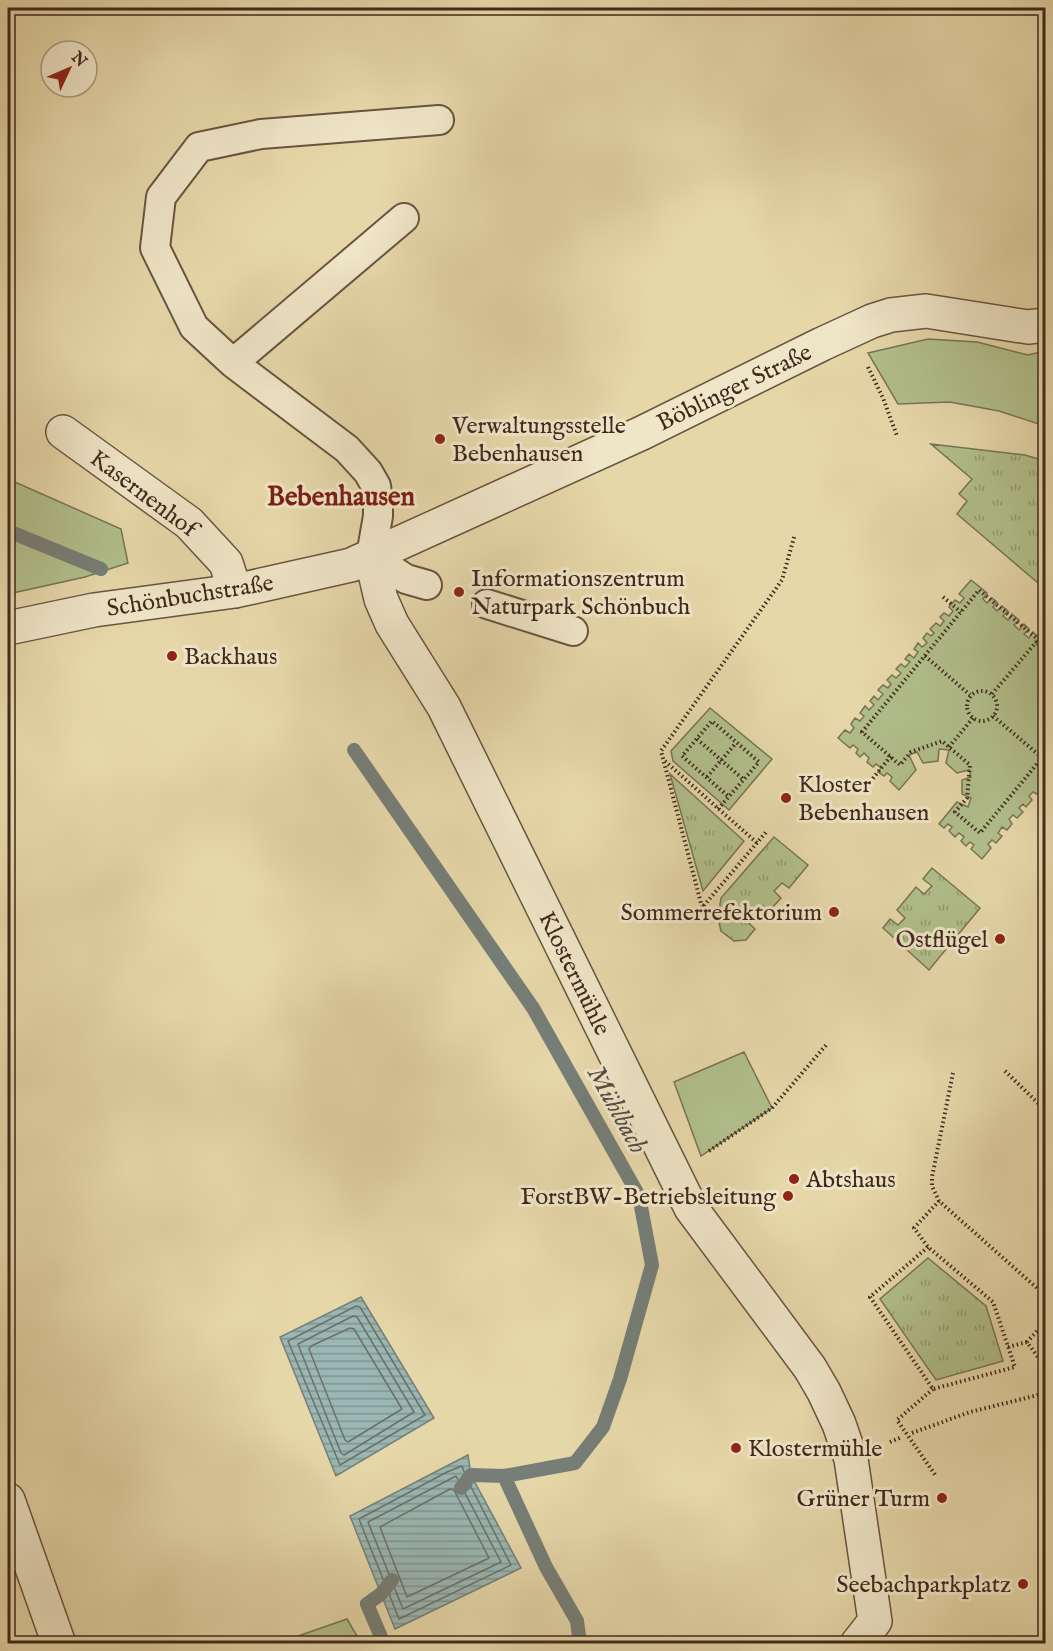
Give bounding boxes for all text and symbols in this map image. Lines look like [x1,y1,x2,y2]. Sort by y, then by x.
north arrow [39,39,99,99]
text: N [66,47,90,72]
street label: Böblinger Straße [652,337,817,439]
place label: Verwaltungsstelle Bebenhausen [451,411,626,470]
marker: Verwaltungsstelle Bebenhausen [433,432,447,446]
street label: Kasernenhof [83,444,206,547]
district label: Bebenhausen [267,481,416,515]
place label: Informationszentrum Naturpark Schönbuch [471,564,690,623]
street label: Schönbuchstraße [105,568,276,625]
marker: Informationszentrum Naturpark Schönbuch [452,585,466,599]
place label: Backhaus [184,642,277,673]
marker: Backhaus [165,649,179,663]
place label: Kloster Bebenhausen [798,770,930,829]
marker: Kloster Bebenhausen [779,791,793,805]
place label: Sommerrefektorium [621,898,822,929]
marker: Sommerrefektorium [827,905,841,919]
street label: Klostermühle [530,907,617,1041]
place label: Ostflügel [895,925,988,956]
marker: Ostflügel [993,932,1007,946]
water label: Mühlbach [579,1060,654,1160]
place label: Abtshaus [805,1165,896,1196]
marker: Abtshaus [787,1172,801,1186]
place label: ForstBW-Betriebsleitung [520,1182,777,1213]
marker: ForstBW-Betriebsleitung [781,1189,795,1203]
place label: Klostermühle [748,1434,882,1465]
marker: Klostermühle [729,1441,743,1455]
place label: Grüner Turm [797,1484,930,1515]
marker: Grüner Turm [935,1491,949,1505]
place label: Seebachparkplatz [836,1570,1011,1601]
marker: Seebachparkplatz [1016,1577,1030,1591]

